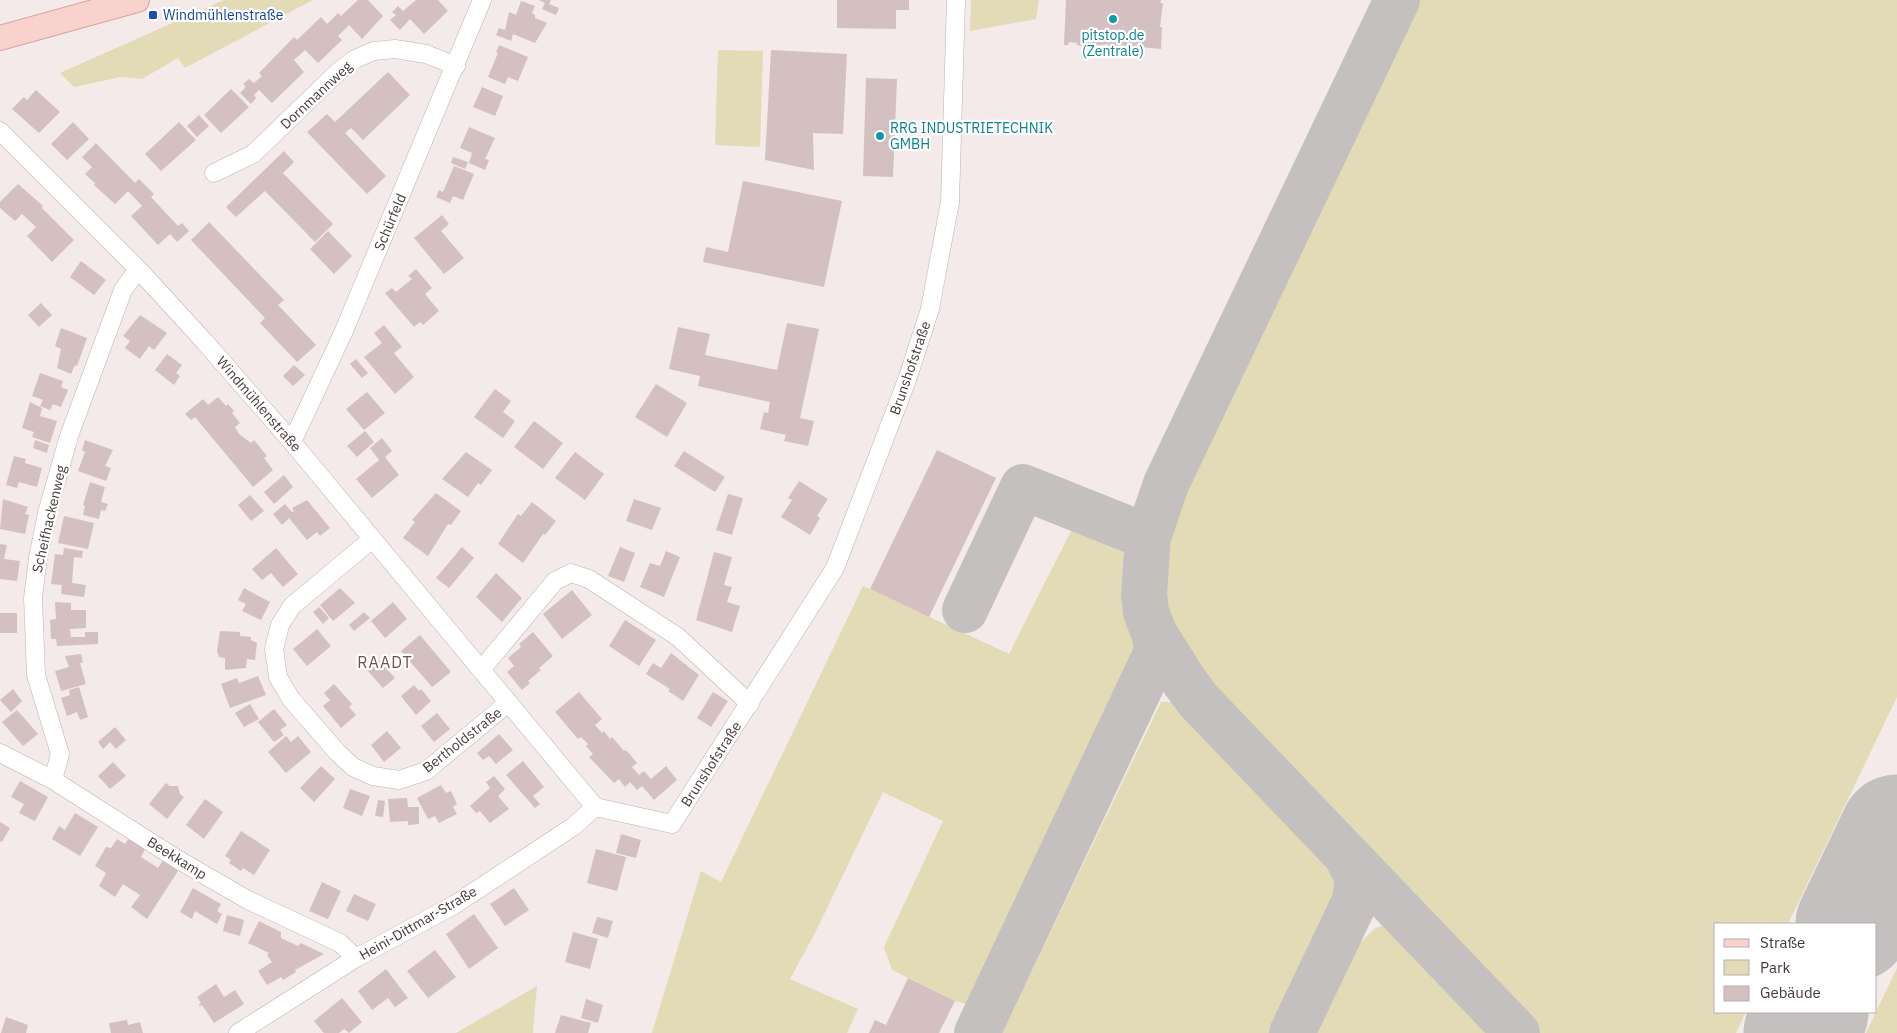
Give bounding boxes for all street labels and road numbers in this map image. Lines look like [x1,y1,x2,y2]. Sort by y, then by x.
street label: Dornmannweg [276,57,356,133]
street label: Schürfeld [370,191,410,253]
street label: Brunshofstraße [886,318,935,417]
street label: Windmühlenstraße [213,353,306,456]
street label: Scheifhackenweg [28,463,70,575]
street label: Bertholdstraße [419,703,505,776]
street label: Brunshofstraße [677,718,745,810]
street label: Beekkamp [144,833,210,883]
street label: Heini-Dittmar-Straße [356,882,480,964]

